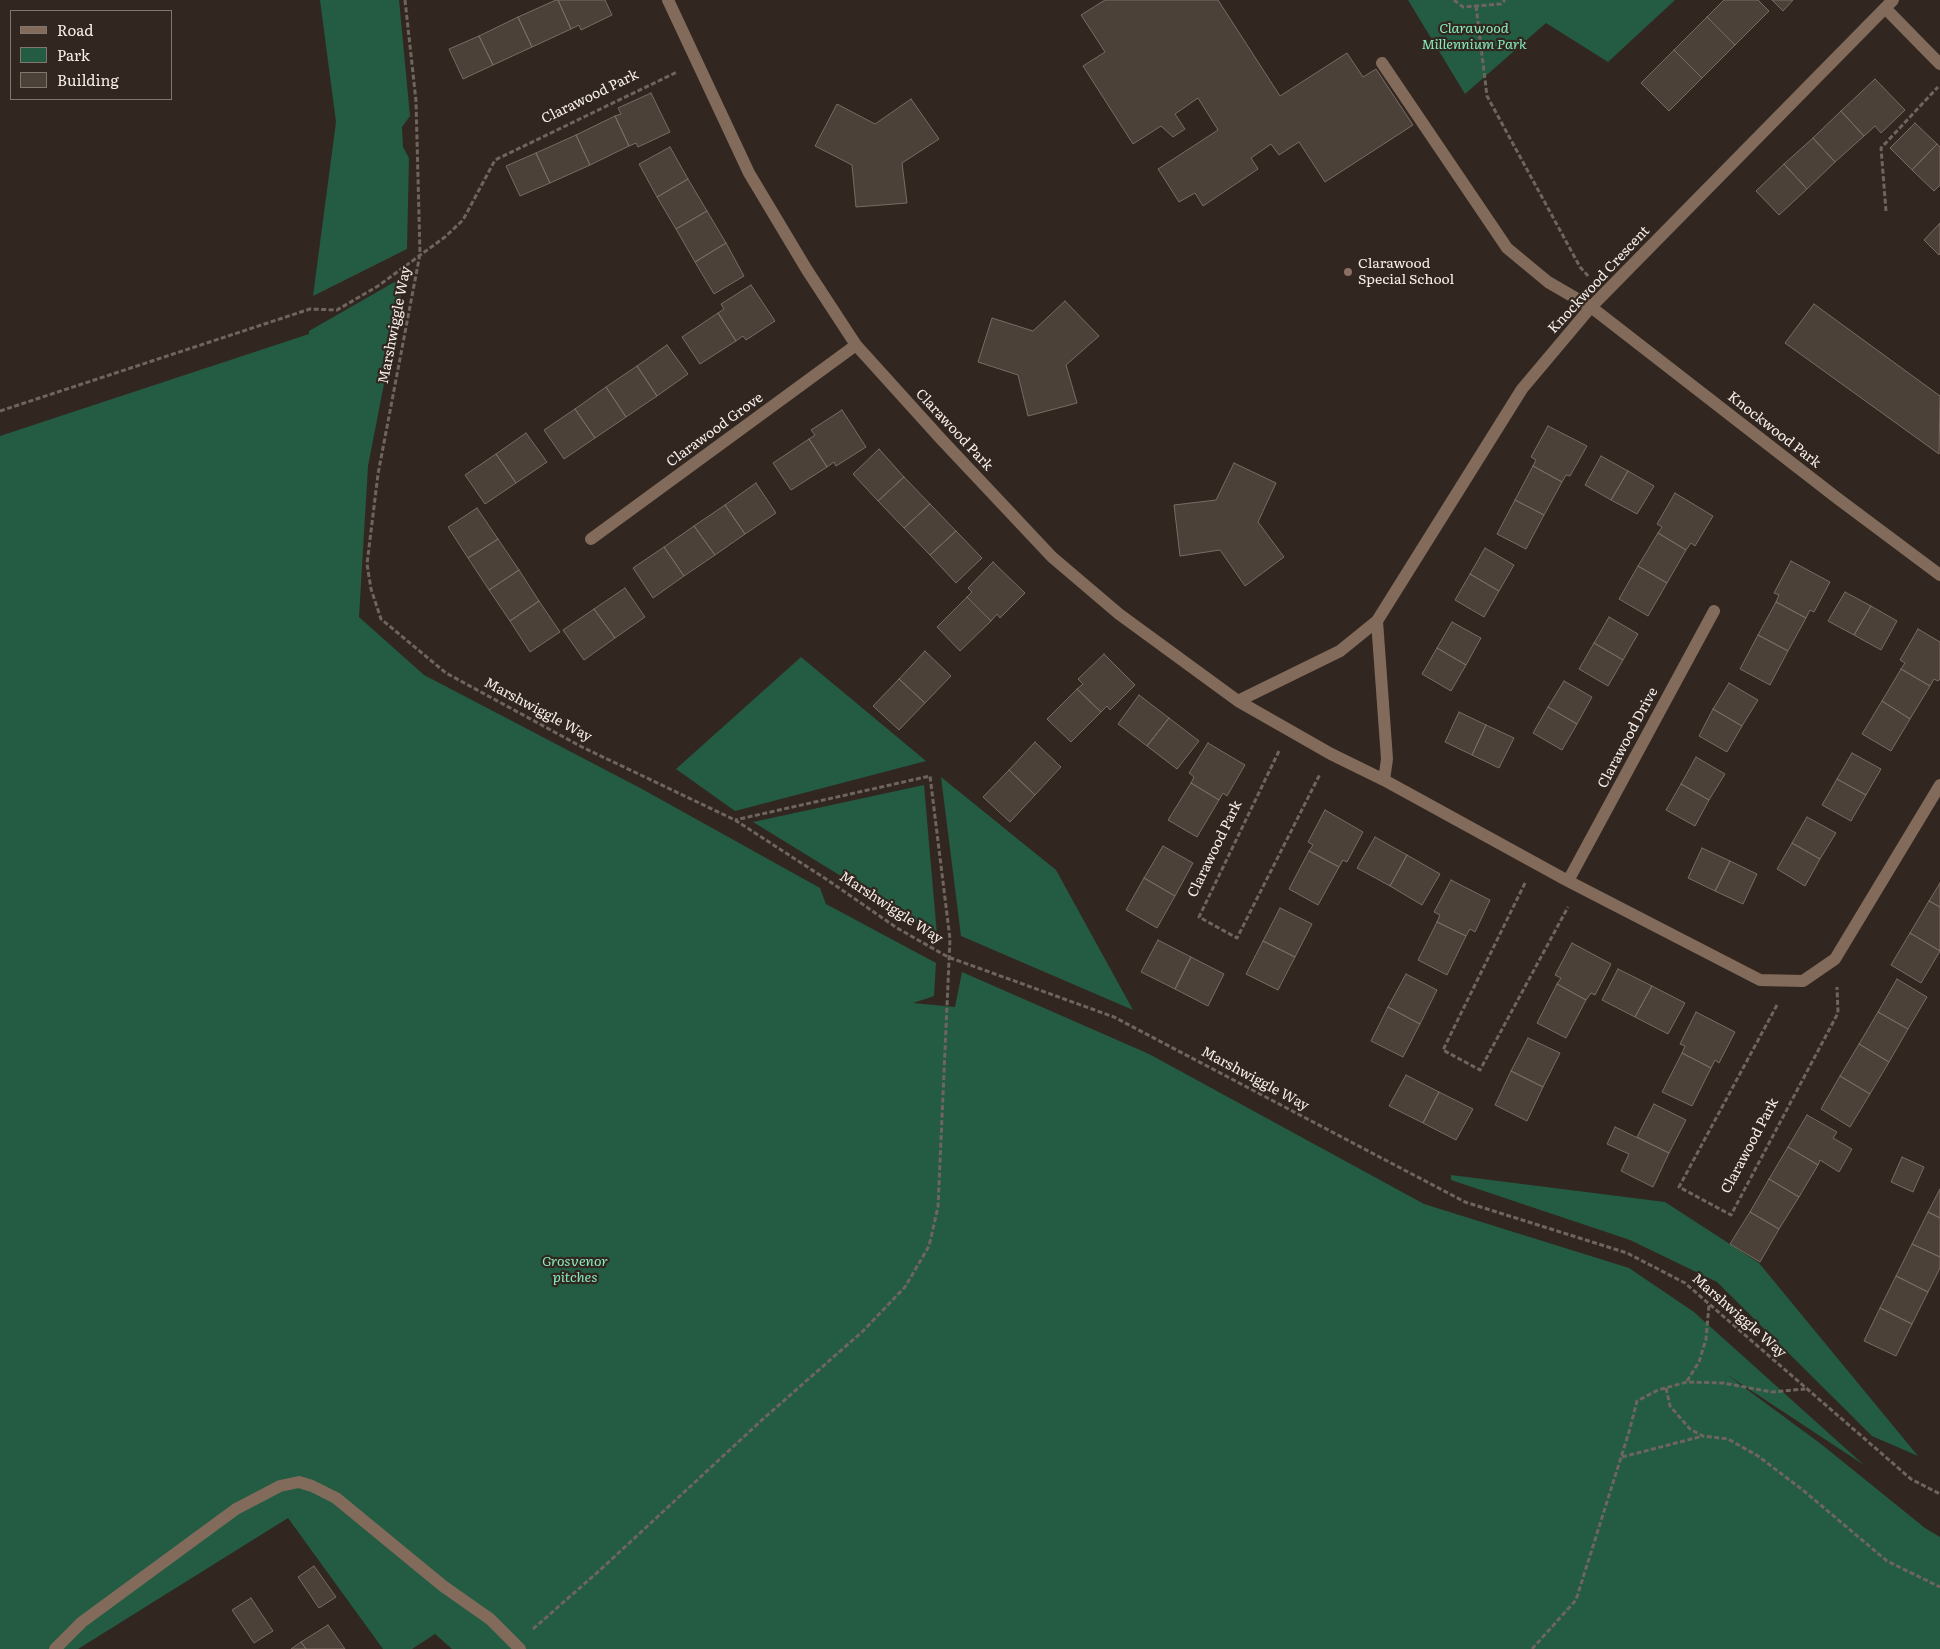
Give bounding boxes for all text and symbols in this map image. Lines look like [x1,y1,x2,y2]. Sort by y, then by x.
legend [10,10,172,100]
text: Road [57,18,93,41]
park label: Clarawood Millennium Park [1421,21,1527,54]
text: Park [57,43,90,66]
street label: Clarawood Park [539,66,641,128]
text: Building [57,68,119,91]
street label: Knockwood Crescent [1545,223,1653,337]
place label: Clarawood Special School [1358,256,1454,288]
street label: Marshwiggle Way [375,265,415,385]
marker: Clarawood Special School [1342,266,1354,278]
street label: Clarawood Park [912,386,996,474]
street label: Knockwood Park [1724,388,1824,472]
street label: Clarawood Grove [663,389,767,471]
street label: Marshwiggle Way [481,675,595,745]
street label: Clarawood Drive [1594,685,1662,791]
street label: Clarawood Park [1184,798,1246,900]
street label: Marshwiggle Way [836,868,946,948]
street label: Marshwiggle Way [1198,1044,1312,1114]
street label: Clarawood Park [1718,1095,1782,1197]
park label: Grosvenor pitches [542,1254,608,1286]
street label: Marshwiggle Way [1688,1270,1790,1362]

